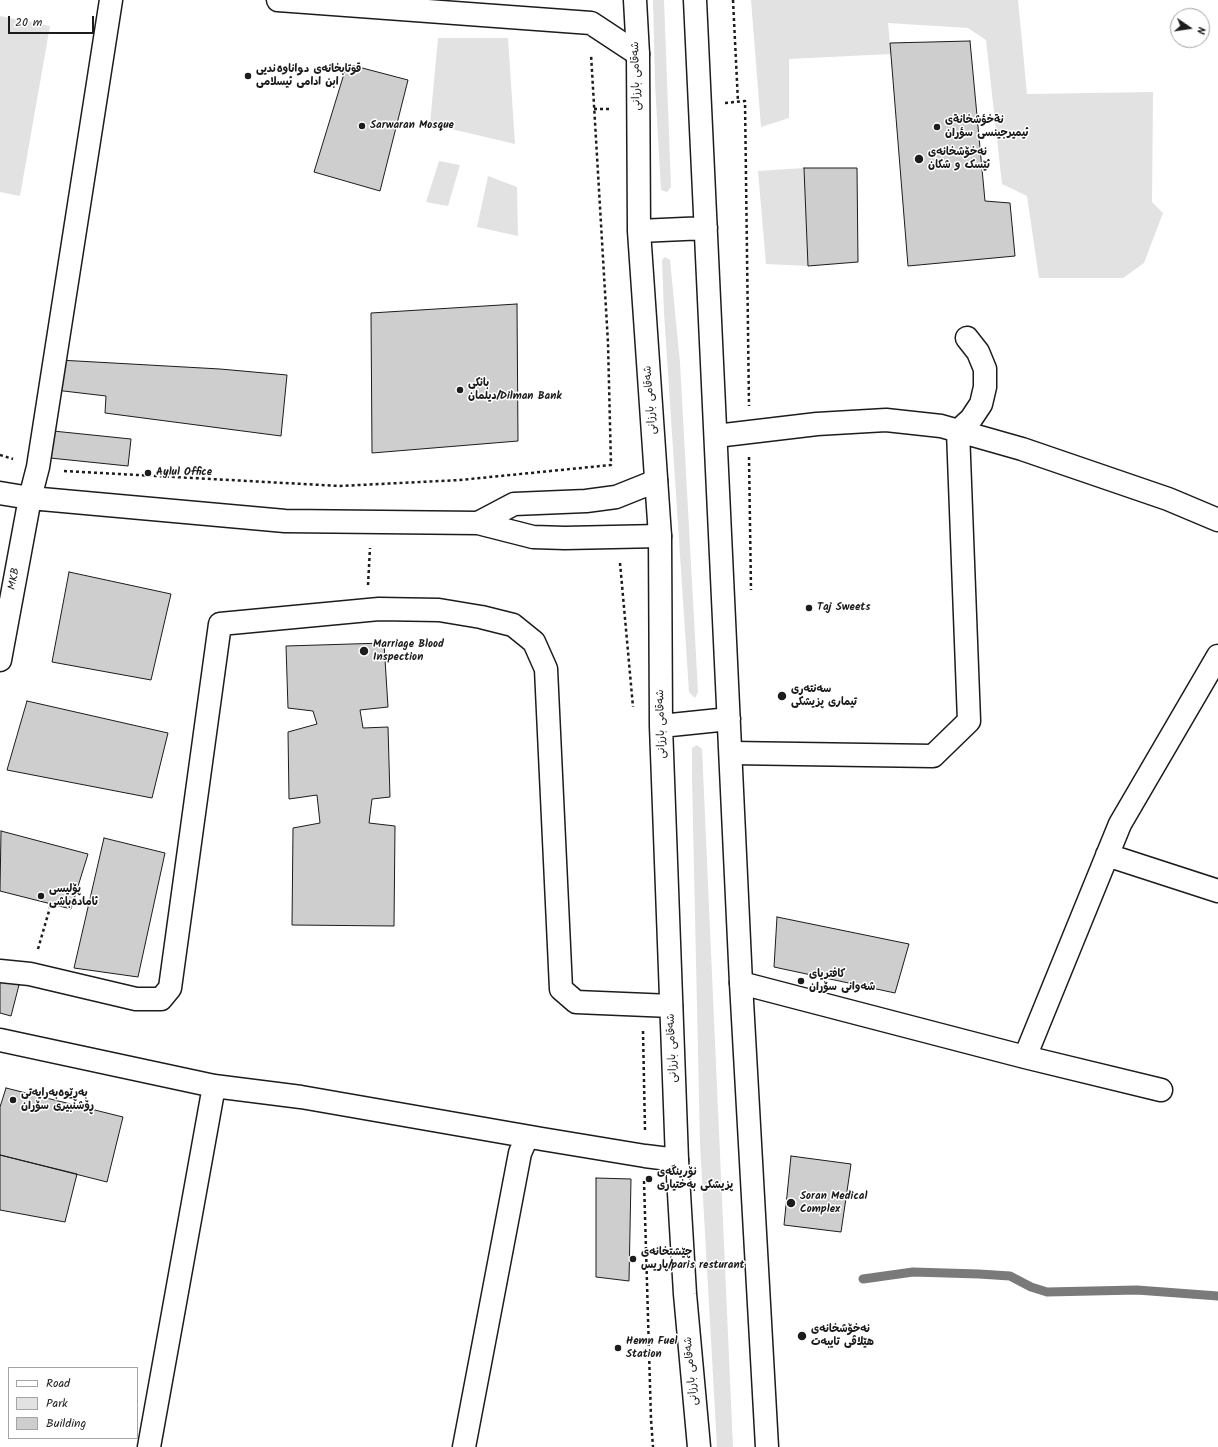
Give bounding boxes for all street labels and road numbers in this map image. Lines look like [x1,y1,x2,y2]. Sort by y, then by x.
street label: شەقامی بارزانی [630,41,644,111]
street label: شەقامی بارزانی [642,365,660,435]
street label: MKB [7,567,23,591]
street label: شەقامی بارزانی [655,689,669,759]
street label: شەقامی بارزانی [665,1013,681,1083]
street label: شەقامی بارزانی [682,1336,702,1406]

